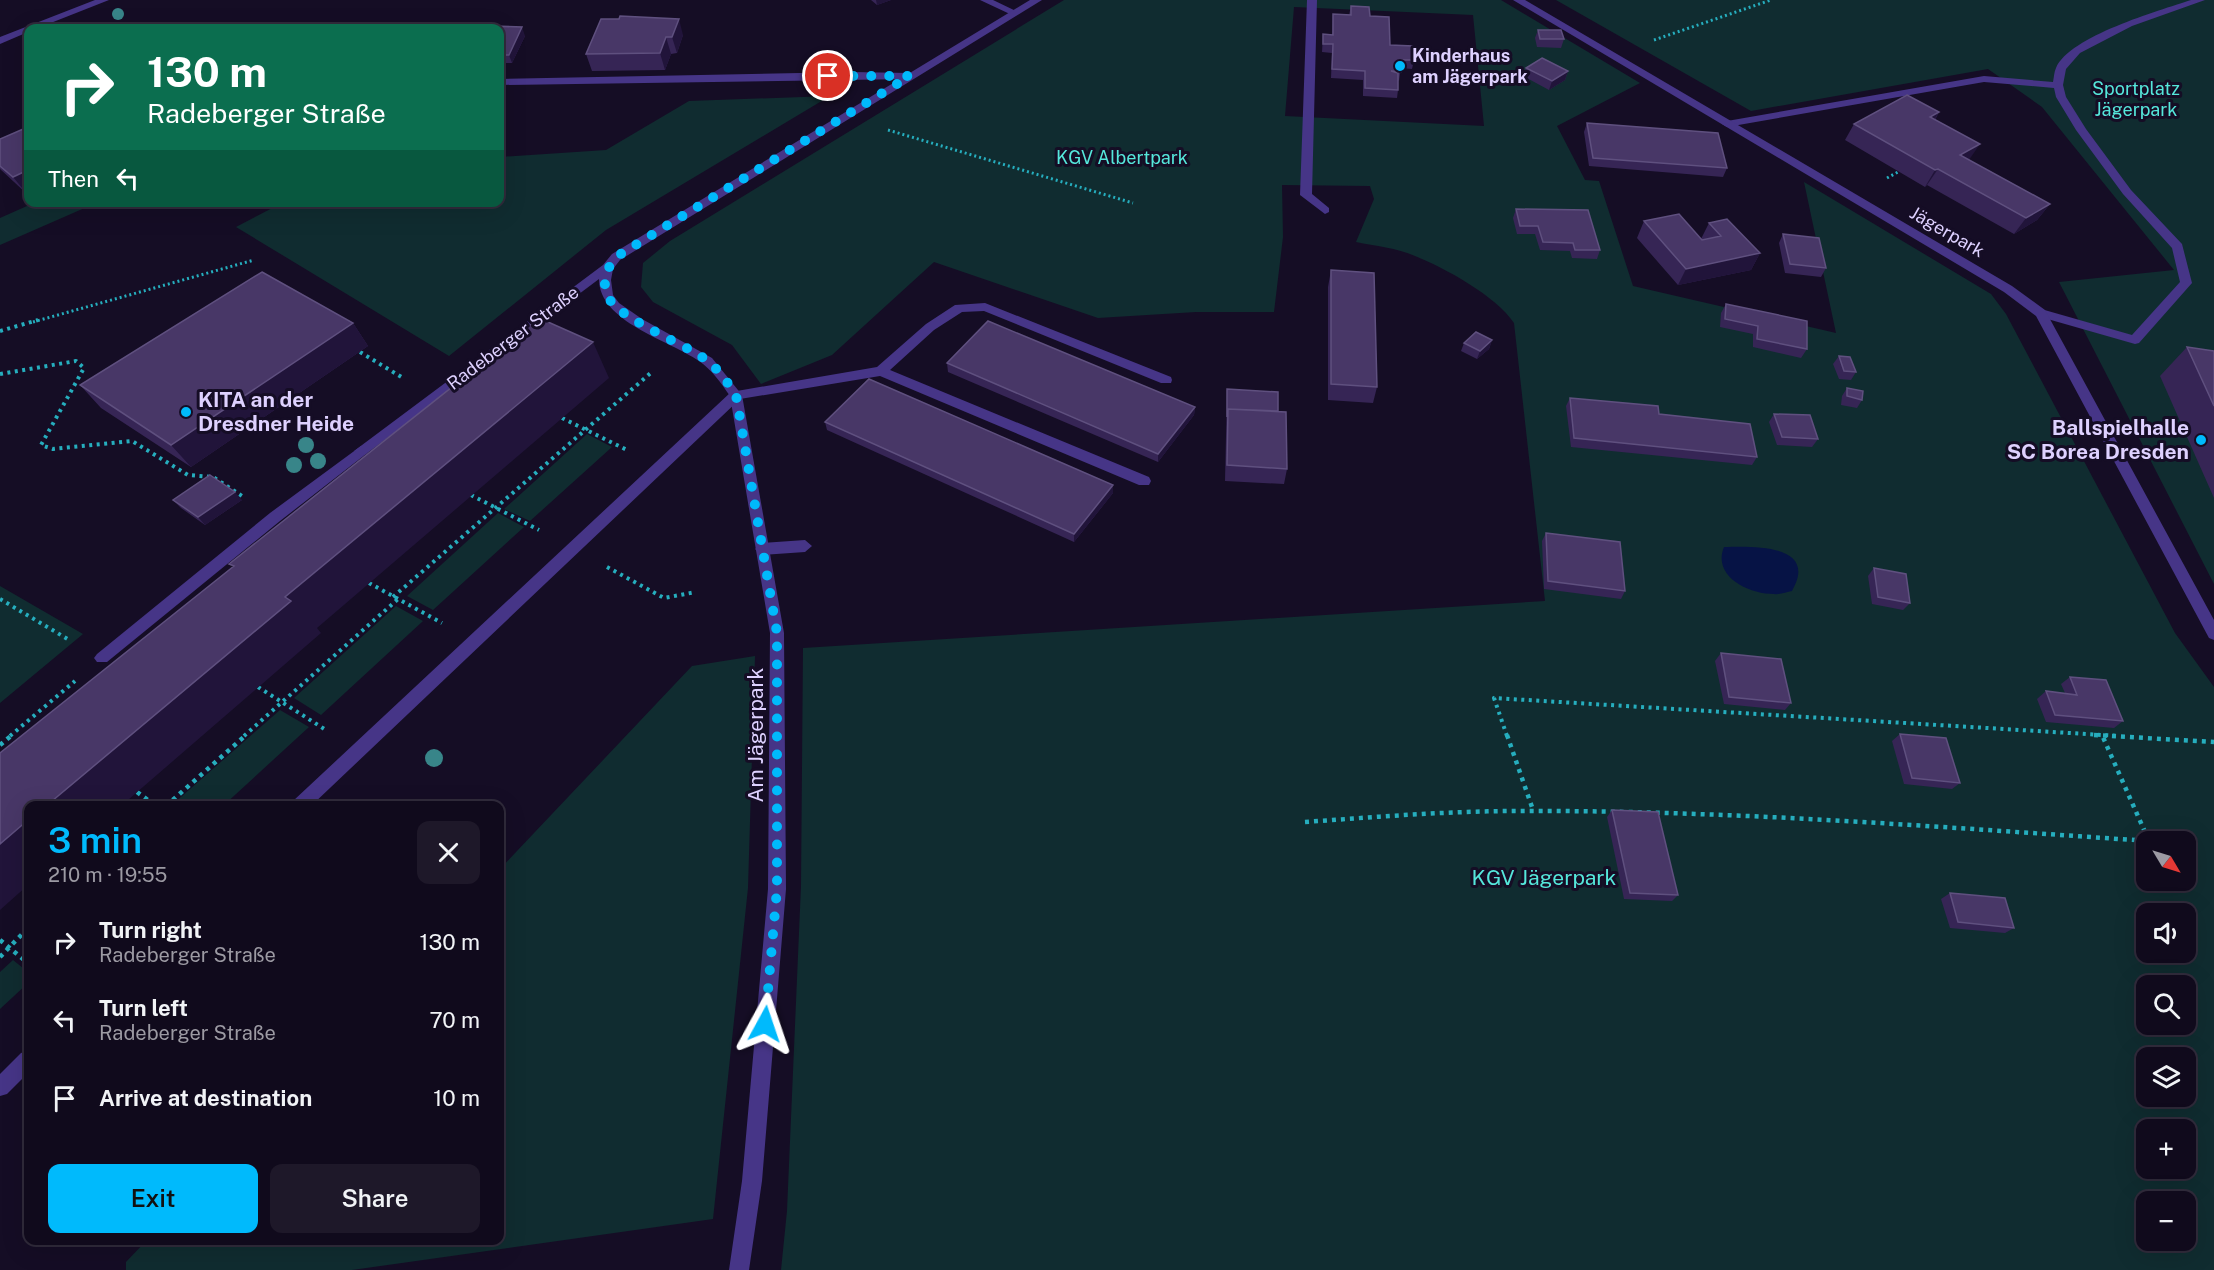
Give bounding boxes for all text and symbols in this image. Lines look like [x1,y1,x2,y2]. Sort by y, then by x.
place label: Kinderhaus am Jägerpark [1412,45,1528,87]
text: 130 m [147,47,267,96]
icon: right [48,48,126,126]
pin [802,50,853,101]
icon: arrive [811,59,844,92]
marker: Kinderhaus am Jägerpark [1393,59,1407,73]
park label: Sportplatz Jägerpark [2092,78,2180,120]
text: Radeberger Straße [147,97,386,129]
park label: KGV Albertpark [1056,147,1188,168]
icon: left [111,162,144,195]
text: Then [48,166,99,192]
street label: Jägerpark [1906,202,1988,261]
street label: Radeberger Straße [443,281,583,394]
place label: KITA an der Dresdner Heide [198,387,354,436]
marker: KITA an der Dresdner Heide [179,405,193,419]
place label: Ballspielhalle SC Borea Dresden [2007,415,2189,464]
marker: Ballspielhalle SC Borea Dresden [2194,433,2208,447]
street label: Am Jägerpark [743,667,768,802]
text: 3 min [48,819,142,861]
button: close [417,821,480,884]
north arrow [2136,831,2196,891]
map controls [2136,831,2196,1251]
text: 210 m · 19:55 [48,863,167,887]
park label: KGV Jägerpark [1472,865,1617,890]
button: sound [2136,903,2196,963]
text: Turn right [99,917,202,943]
icon: right [48,926,81,959]
text: 130 m [419,929,480,955]
text: Radeberger Straße [99,943,276,967]
button: search [2136,975,2196,1035]
position arrow [733,992,797,1056]
text: Turn left [99,995,188,1021]
icon: left [48,1004,81,1037]
text: 70 m [429,1007,480,1033]
text: Radeberger Straße [99,1021,276,1045]
button: layers [2136,1047,2196,1107]
icon: arrive [48,1082,81,1115]
text: Arrive at destination [99,1085,312,1111]
text: 10 m [433,1085,480,1111]
button: + [2136,1119,2196,1179]
button: Exit [48,1164,258,1233]
button: Share [270,1164,480,1233]
button: − [2136,1191,2196,1251]

